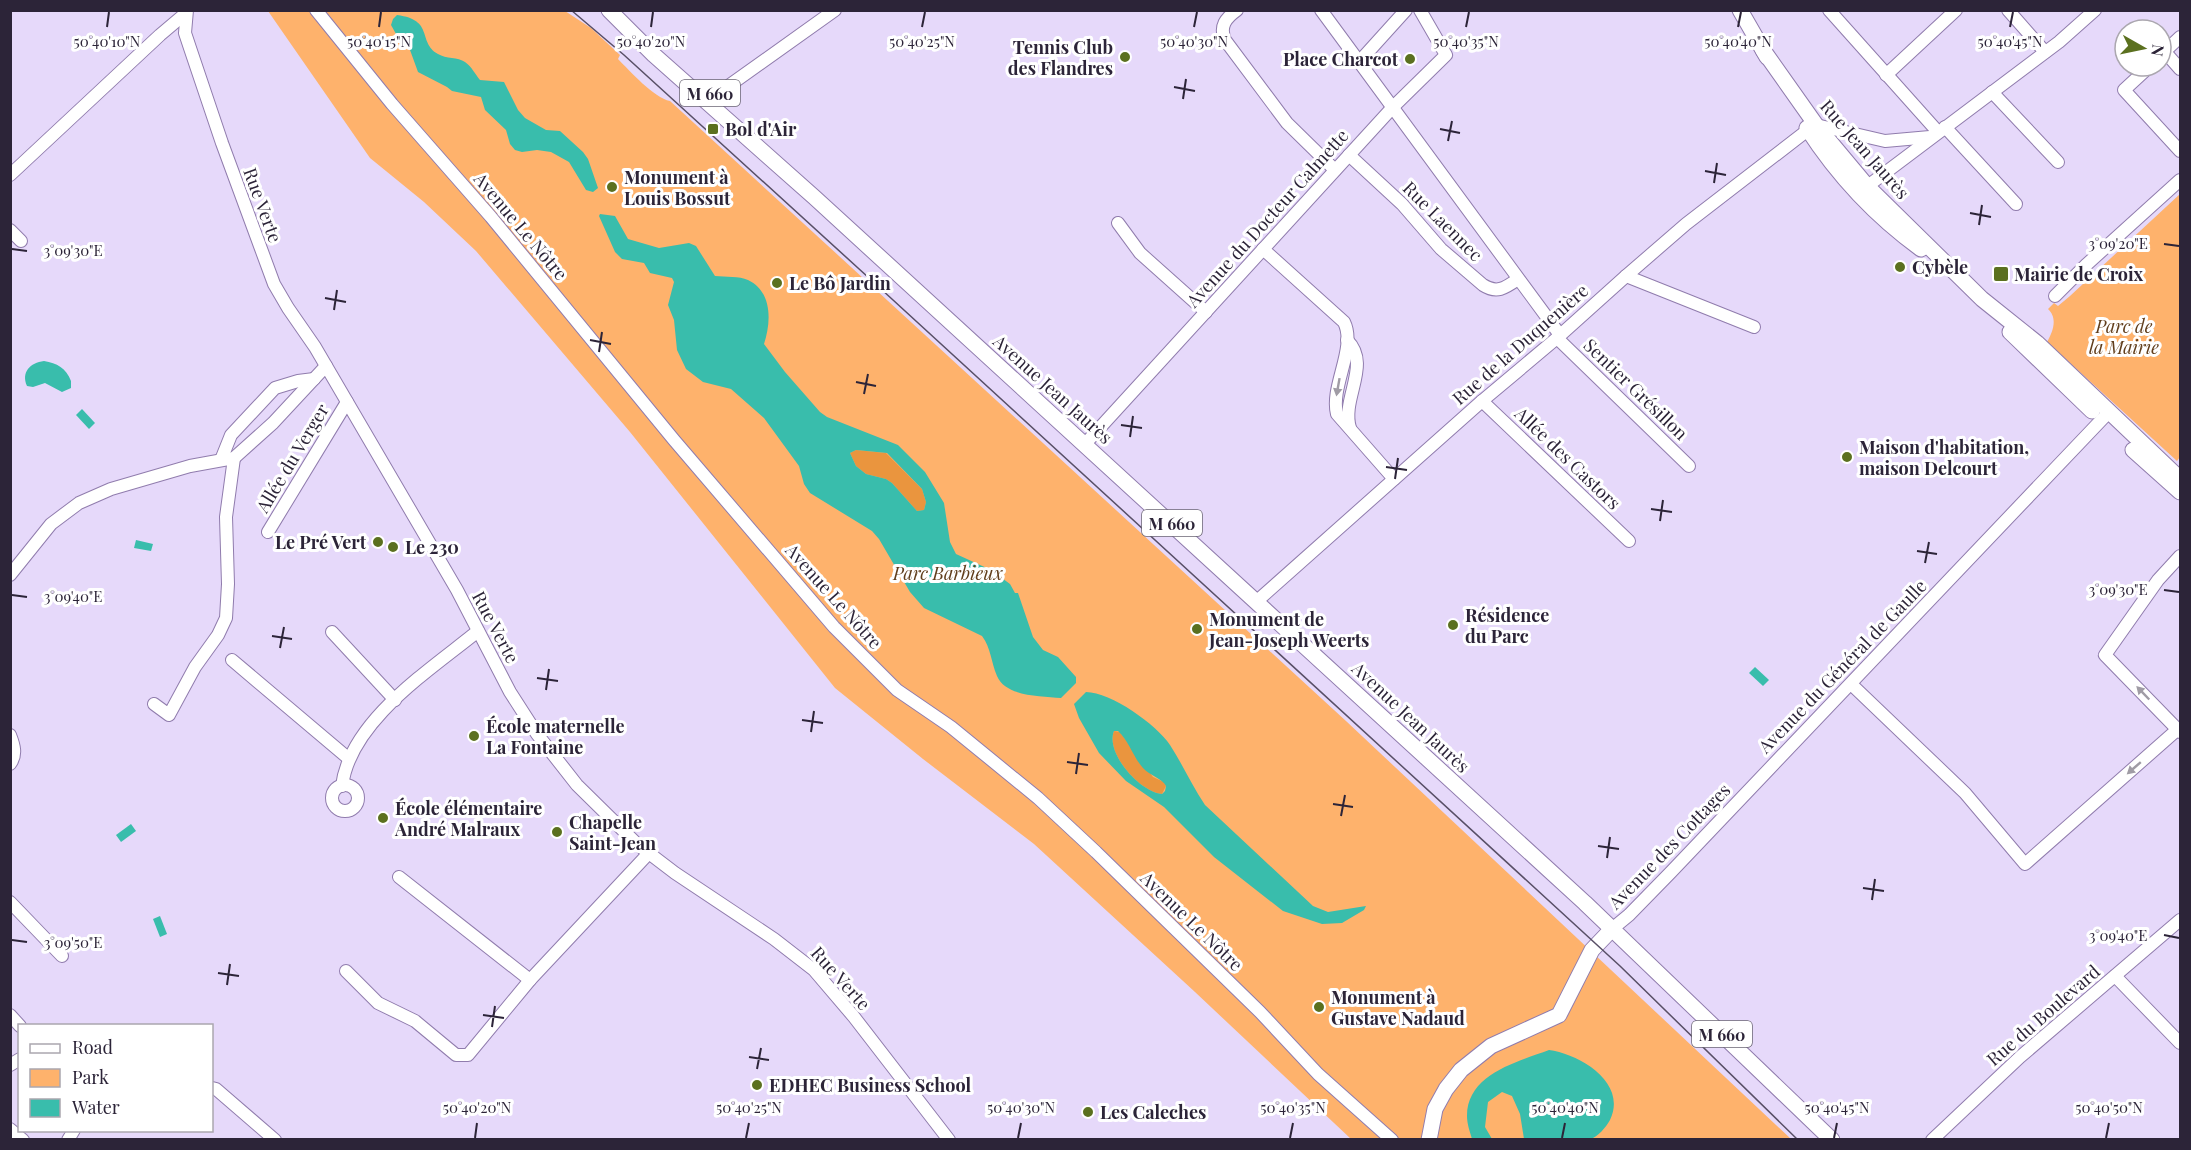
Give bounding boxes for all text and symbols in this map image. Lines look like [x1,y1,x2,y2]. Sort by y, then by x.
north arrow [2113,18,2173,78]
text: 50°40'10"N [74,31,141,51]
text: 50°40'15"N [347,31,411,51]
text: 50°40'20"N [617,31,686,51]
text: 50°40'25"N [889,31,955,51]
text: 50°40'30"N [1160,31,1228,51]
text: 50°40'35"N [1433,31,1499,51]
text: 50°40'40"N [1704,31,1772,51]
text: 50°40'45"N [1978,31,2043,51]
place label: Tennis Club des Flandres [1008,35,1113,80]
text: N [2147,43,2170,58]
place label: Place Charcot [1283,47,1399,71]
marker: Tennis Club des Flandres [1118,50,1132,64]
marker: Place Charcot [1403,52,1417,66]
road number: M 660 [680,80,740,106]
street label: Rue Jean Jaurès [1815,94,1915,204]
place label: Bol d'Air [725,117,797,141]
marker: Bol d'Air [706,122,720,136]
street label: Avenue du Docteur Calmette [1180,124,1353,313]
street label: Rue Verte [238,164,288,246]
place label: Monument à Louis Bossut [624,165,731,210]
street label: Avenue Le Nôtre [468,166,573,285]
street label: Rue Laennec [1398,176,1488,266]
marker: Monument à Louis Bossut [605,180,619,194]
text: 3°09'20"E [2088,233,2148,253]
text: 3°09'30"E [43,240,103,260]
place label: Cybèle [1912,255,1968,279]
marker: Cybèle [1893,260,1907,274]
place label: Mairie de Croix [2014,262,2144,286]
marker: Mairie de Croix [1992,265,2010,283]
place label: Le Bô Jardin [789,271,891,295]
marker: Le Bô Jardin [770,276,784,290]
street label: Rue de la Duquenière [1447,278,1593,410]
park label: Parc de la Mairie [2089,314,2159,359]
street label: Avenue Jean Jaurès [988,328,1118,449]
street label: Sentier Grésillon [1579,333,1693,445]
one-way arrow [1333,377,1342,396]
street label: Allée du Verger [250,399,334,518]
street label: Allée des Castors [1509,401,1626,515]
place label: Maison d'habitation, maison Delcourt [1859,435,2029,480]
marker: Maison d'habitation, maison Delcourt [1840,450,1854,464]
road number: M 660 [1142,510,1202,536]
place label: Le Pré Vert [275,530,367,554]
marker: Le Pré Vert [371,535,385,549]
place label: Le 230 [405,535,459,559]
street label: Avenue Le Nôtre [780,538,888,654]
marker: Le 230 [386,540,400,554]
park label: Parc Barbieux [892,561,1003,585]
street label: Avenue du Général de Gaulle [1752,574,1931,759]
text: 3°09'30"E [2088,579,2148,599]
text: 3°09'40"E [44,586,102,606]
street label: Rue Verte [467,587,525,667]
place label: Résidence du Parc [1465,603,1549,648]
place label: Monument de Jean-Joseph Weerts [1208,607,1369,652]
marker: Résidence du Parc [1446,618,1460,632]
marker: Monument de Jean-Joseph Weerts [1190,622,1204,636]
street label: Avenue Jean Jaurès [1346,656,1475,778]
one-way arrow [2136,687,2150,701]
place label: École maternelle La Fontaine [486,714,625,759]
marker: École maternelle La Fontaine [467,729,481,743]
one-way arrow [2127,761,2142,774]
street label: Avenue des Cottages [1602,778,1735,915]
place label: École élémentaire André Malraux [394,796,542,841]
place label: Chapelle Saint-Jean [569,810,656,855]
marker: École élémentaire André Malraux [376,811,390,825]
marker: Chapelle Saint-Jean [550,825,564,839]
street label: Avenue Le Nôtre [1135,865,1248,976]
text: 3°09'40"E [2089,925,2147,945]
text: 3°09'50"E [44,932,102,952]
street label: Rue Verte [806,941,876,1015]
street label: Rue du Boulevard [1981,959,2105,1071]
place label: Monument à Gustave Nadaud [1331,985,1465,1030]
marker: Monument à Gustave Nadaud [1312,1000,1326,1014]
road number: M 660 [1692,1021,1752,1047]
legend [18,1024,213,1132]
text: Road [72,1035,113,1059]
text: Park [72,1065,109,1089]
place label: EDHEC Business School [769,1073,971,1097]
marker: EDHEC Business School [750,1078,764,1092]
text: Water [71,1095,120,1119]
text: 50°40'20"N [443,1097,512,1117]
text: 50°40'25"N [716,1097,782,1117]
text: 50°40'30"N [987,1097,1055,1117]
text: 50°40'35"N [1260,1097,1326,1117]
text: 50°40'40"N [1531,1097,1599,1117]
text: 50°40'45"N [1805,1097,1870,1117]
text: 50°40'50"N [2075,1097,2143,1117]
place label: Les Caleches [1100,1100,1206,1124]
marker: Les Caleches [1081,1105,1095,1119]

